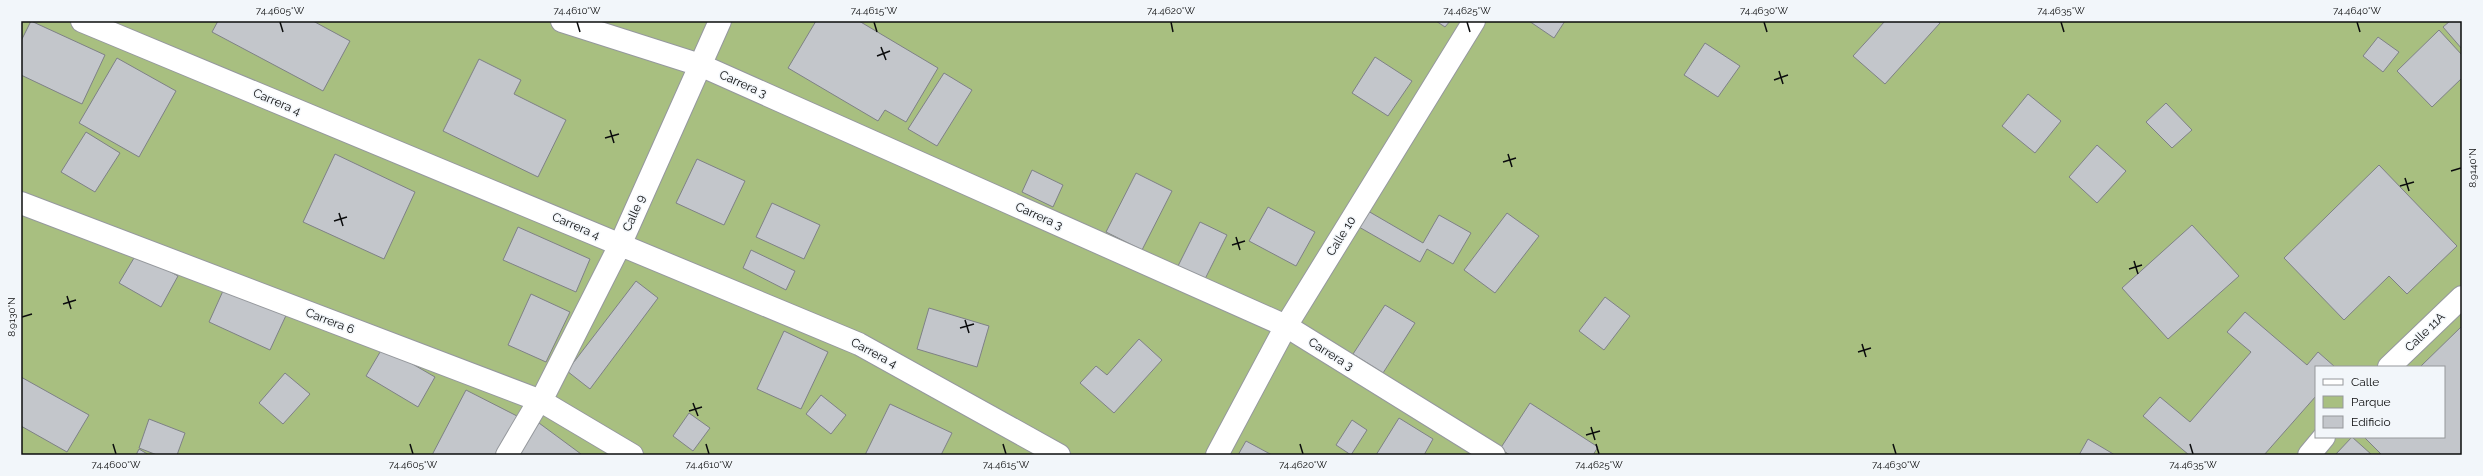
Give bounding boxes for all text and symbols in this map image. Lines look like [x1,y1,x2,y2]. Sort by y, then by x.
text: 74.4605°W [256,5,305,16]
text: 74.4610°W [554,5,601,16]
text: 74.4615°W [851,5,898,16]
text: 74.4620°W [1147,5,1195,16]
text: 74.4625°W [1443,5,1491,16]
text: 74.4630°W [1740,5,1789,16]
text: 74.4635°W [2037,5,2085,16]
text: 74.4640°W [2333,5,2382,16]
street label: Carrera 3 [717,67,769,101]
street label: Carrera 4 [251,86,303,118]
text: 8.9140°N [2467,148,2478,188]
street label: Calle 9 [620,193,648,233]
street label: Carrera 3 [1013,199,1065,233]
street label: Carrera 4 [550,210,602,242]
street label: Calle 10 [1323,214,1359,258]
text: 8.9130°N [6,297,17,337]
street label: Carrera 6 [304,305,356,337]
street label: Calle 11A [2402,310,2448,354]
street label: Carrera 4 [848,335,900,371]
street label: Carrera 3 [1306,335,1356,373]
legend [2315,366,2445,438]
text: Calle [2351,375,2379,389]
text: Parque [2351,395,2391,409]
text: Edificio [2351,415,2391,429]
text: 74.4600°W [92,459,141,470]
text: 74.4605°W [389,459,438,470]
text: 74.4610°W [686,459,733,470]
text: 74.4615°W [983,459,1030,470]
text: 74.4620°W [1279,459,1327,470]
text: 74.4625°W [1575,459,1623,470]
text: 74.4630°W [1872,459,1921,470]
text: 74.4635°W [2169,459,2217,470]

